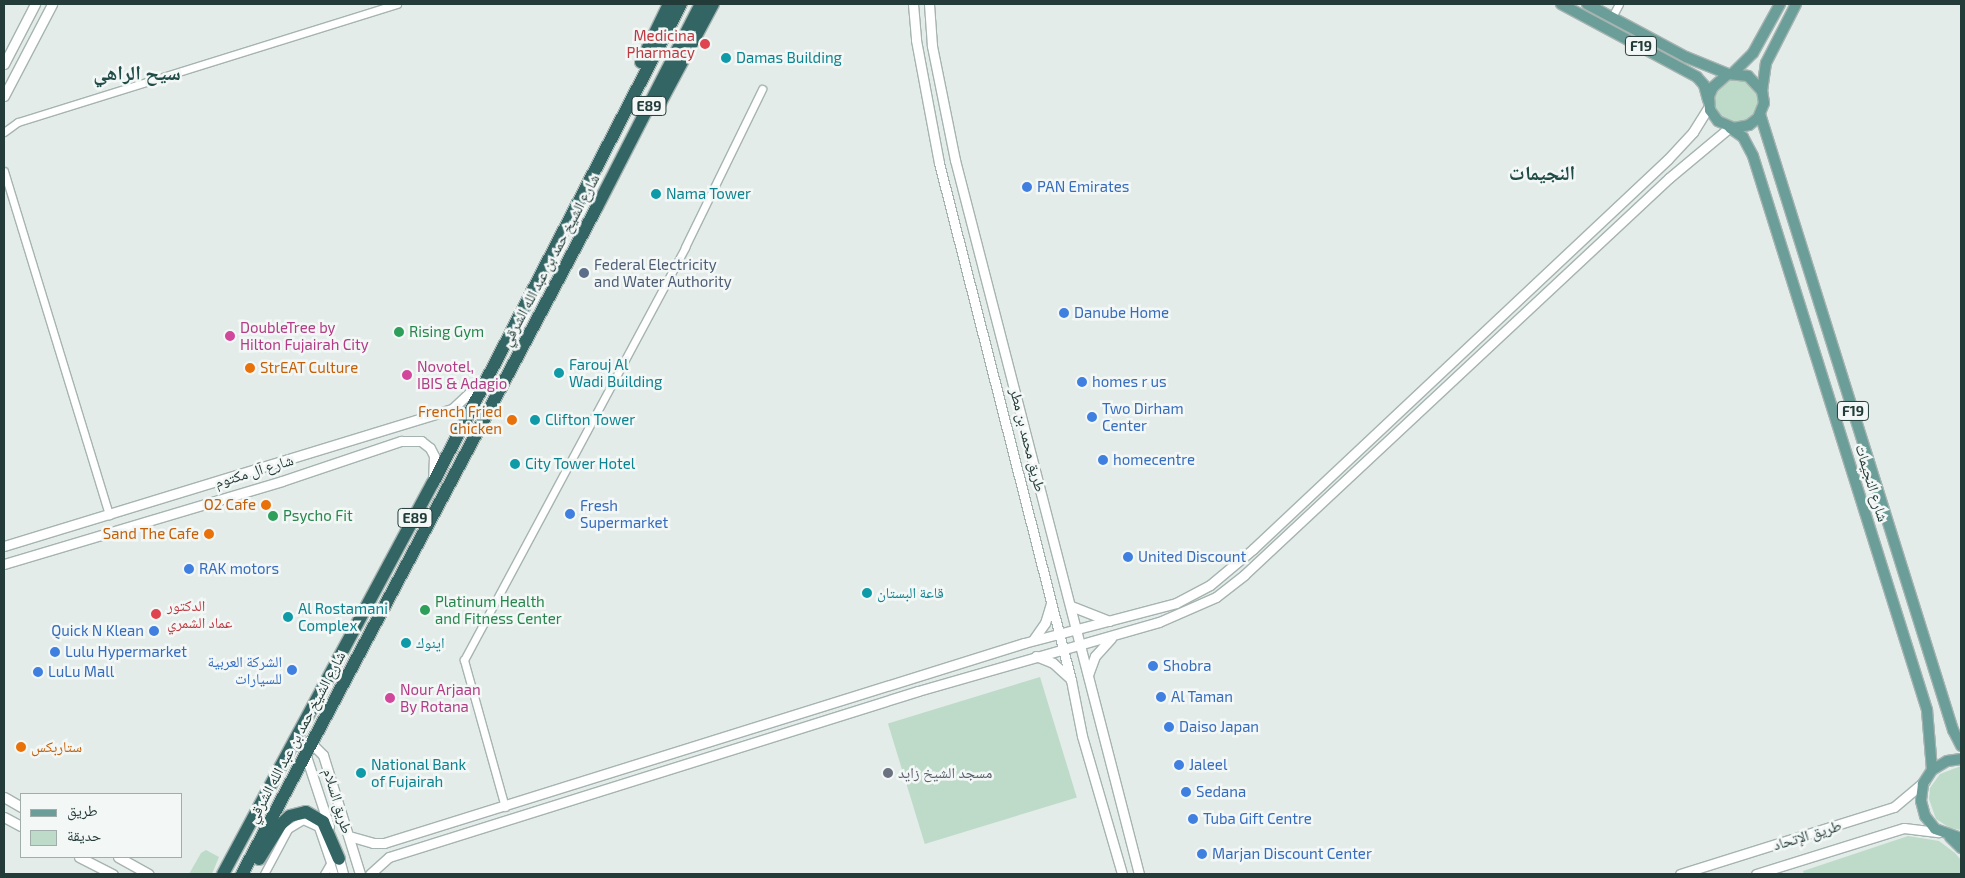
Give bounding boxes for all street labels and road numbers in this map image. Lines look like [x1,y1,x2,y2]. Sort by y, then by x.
road number: F19 [1625,34,1657,58]
road number: E89 [630,94,668,118]
street label: شارع الشيخ حمد بن عبد الله الشرقي [497,171,603,349]
street label: طريق محمد بن مطر [1006,386,1050,494]
road number: F19 [1837,400,1869,422]
street label: شارع النجيمات [1852,442,1892,524]
street label: شارع آل مكتوم [213,451,295,491]
road number: E89 [396,506,434,530]
street label: شارع الشيخ حمد بن عبد الله الشرقي [243,648,349,826]
street label: طريق السلام [320,766,356,836]
street label: طريق اﻹتحاد [1771,816,1843,854]

